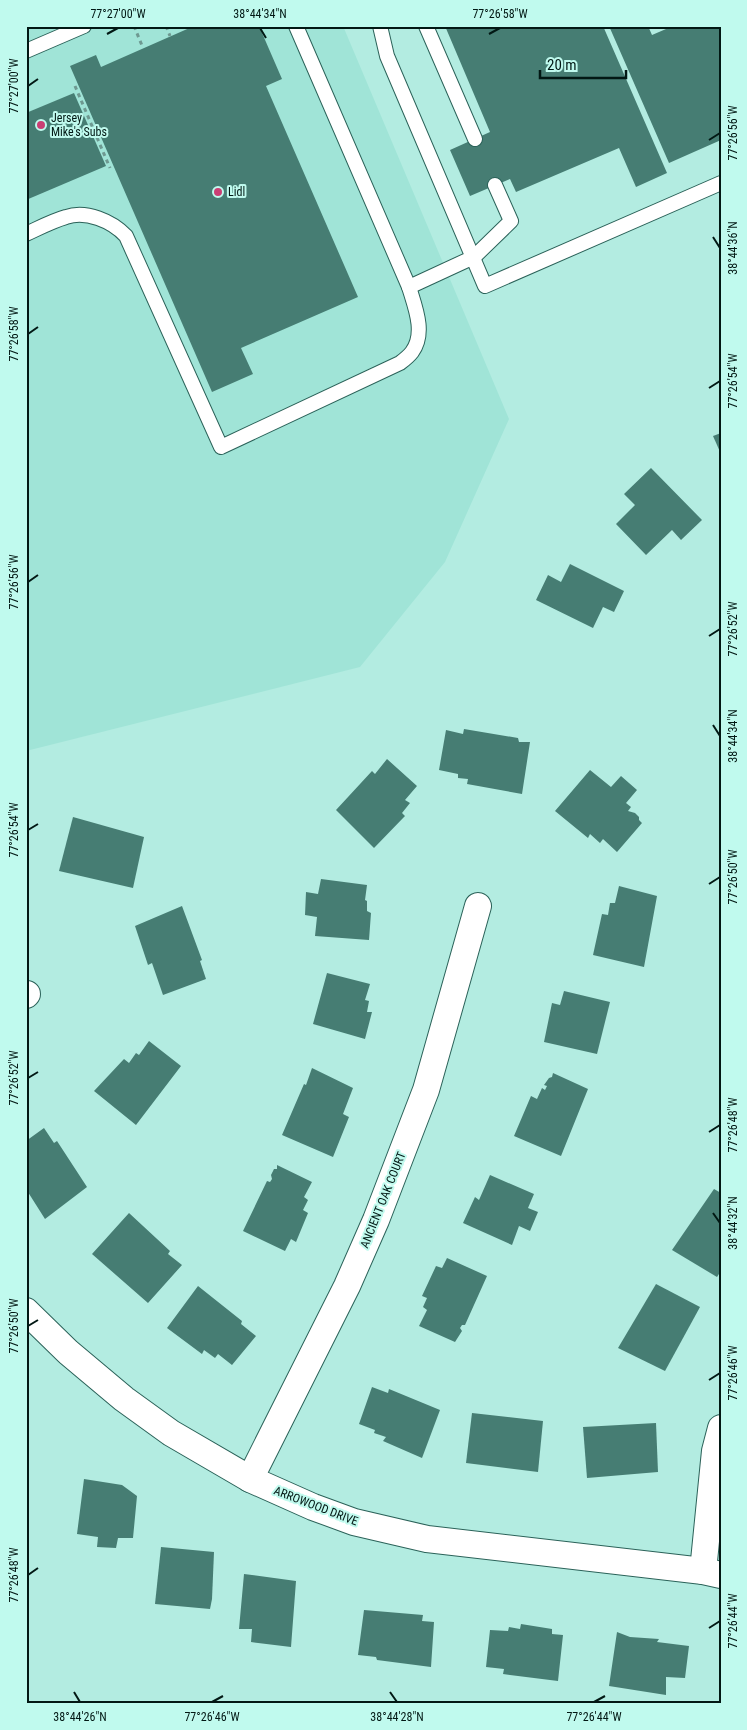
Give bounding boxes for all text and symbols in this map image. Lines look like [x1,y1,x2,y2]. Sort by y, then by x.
text: 77°27'00"W [90,7,146,21]
text: 38°44'34"N [233,7,287,21]
text: 77°26'58"W [472,7,528,21]
scale bar [540,48,626,80]
text: 20 m [547,56,577,74]
text: 77°27'00"W [7,58,21,114]
text: 77°26'56"W [726,105,740,161]
place label: Jersey Mike's Subs [51,111,107,139]
marker: Jersey Mike's Subs [35,119,47,131]
place label: Lidl [228,185,245,199]
marker: Lidl [212,186,224,198]
text: 38°44'36"N [726,221,740,275]
text: 77°26'58"W [7,306,21,362]
text: 77°26'54"W [726,353,740,409]
text: 77°26'56"W [7,554,21,610]
text: 77°26'52"W [726,601,740,657]
text: 38°44'34"N [726,709,740,763]
text: 77°26'54"W [7,802,21,858]
text: 77°26'50"W [726,849,740,905]
text: 77°26'52"W [7,1050,21,1106]
text: 77°26'48"W [726,1097,740,1153]
street label: ANCIENT OAK COURT [357,1150,409,1250]
text: 38°44'32"N [726,1196,740,1250]
text: 77°26'50"W [7,1298,21,1354]
text: 77°26'46"W [726,1345,740,1401]
street label: ARROWOOD DRIVE [272,1484,360,1528]
text: 77°26'48"W [7,1547,21,1603]
text: 77°26'44"W [726,1593,740,1649]
text: 38°44'26"N [53,1710,107,1724]
text: 77°26'46"W [184,1710,240,1724]
text: 38°44'28"N [370,1710,424,1724]
text: 77°26'44"W [566,1710,622,1724]

